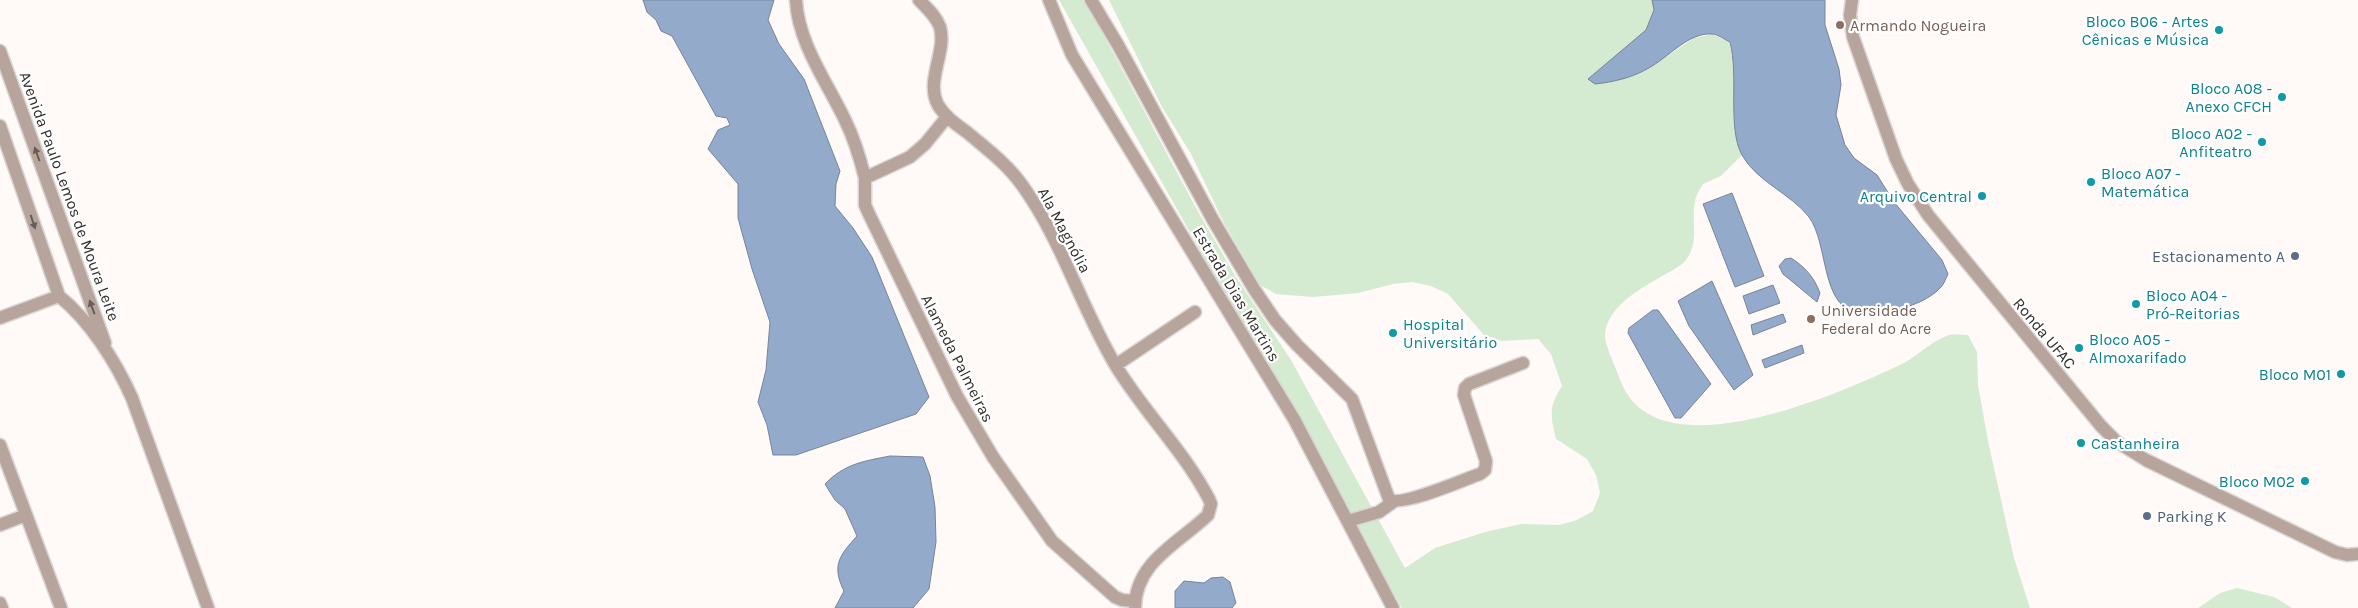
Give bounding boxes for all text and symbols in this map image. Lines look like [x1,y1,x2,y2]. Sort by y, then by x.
place label: Bloco B06 - Artes Cênicas e Música [2082,12,2209,49]
place label: Armando Nogueira [1850,16,1986,35]
marker: Armando Nogueira [1834,19,1846,31]
marker: Bloco B06 - Artes Cênicas e Música [2213,24,2225,36]
street label: Avenida Paulo Lemos de Moura Leite [15,69,124,324]
place label: Bloco A08 - Anexo CFCH [2186,79,2272,116]
marker: Bloco A08 - Anexo CFCH [2276,91,2288,103]
place label: Bloco A02 - Anfiteatro [2171,124,2252,161]
marker: Bloco A02 - Anfiteatro [2256,136,2268,148]
one-way arrow [33,146,41,161]
place label: Bloco A07 - Matemática [2101,164,2189,201]
marker: Bloco A07 - Matemática [2085,176,2097,188]
street label: Ala Magnólia [1034,184,1095,276]
place label: Arquivo Central [1860,187,1972,206]
marker: Arquivo Central [1976,190,1988,202]
one-way arrow [30,214,37,229]
street label: Estrada Dias Martins [1189,224,1284,365]
place label: Estacionamento A [2152,247,2285,266]
marker: Estacionamento A [2289,250,2301,262]
place label: Bloco A04 - Pró-Reitorias [2146,286,2240,323]
street label: Alameda Palmeiras [917,291,998,425]
street label: Ronda UFAC [2009,294,2080,373]
marker: Bloco A04 - Pró-Reitorias [2130,298,2142,310]
one-way arrow [88,299,96,314]
place label: Universidade Federal do Acre [1821,301,1931,338]
marker: Universidade Federal do Acre [1805,313,1817,325]
place label: Hospital Universitário [1403,315,1497,352]
marker: Hospital Universitário [1387,327,1399,339]
place label: Bloco A05 - Almoxarifado [2089,330,2186,367]
marker: Bloco A05 - Almoxarifado [2073,342,2085,354]
place label: Bloco M01 [2259,365,2331,384]
marker: Bloco M01 [2335,368,2347,380]
place label: Castanheira [2091,434,2180,453]
marker: Castanheira [2075,437,2087,449]
place label: Bloco M02 [2219,472,2295,491]
marker: Bloco M02 [2299,475,2311,487]
place label: Parking K [2157,507,2227,526]
marker: Parking K [2141,510,2153,522]

